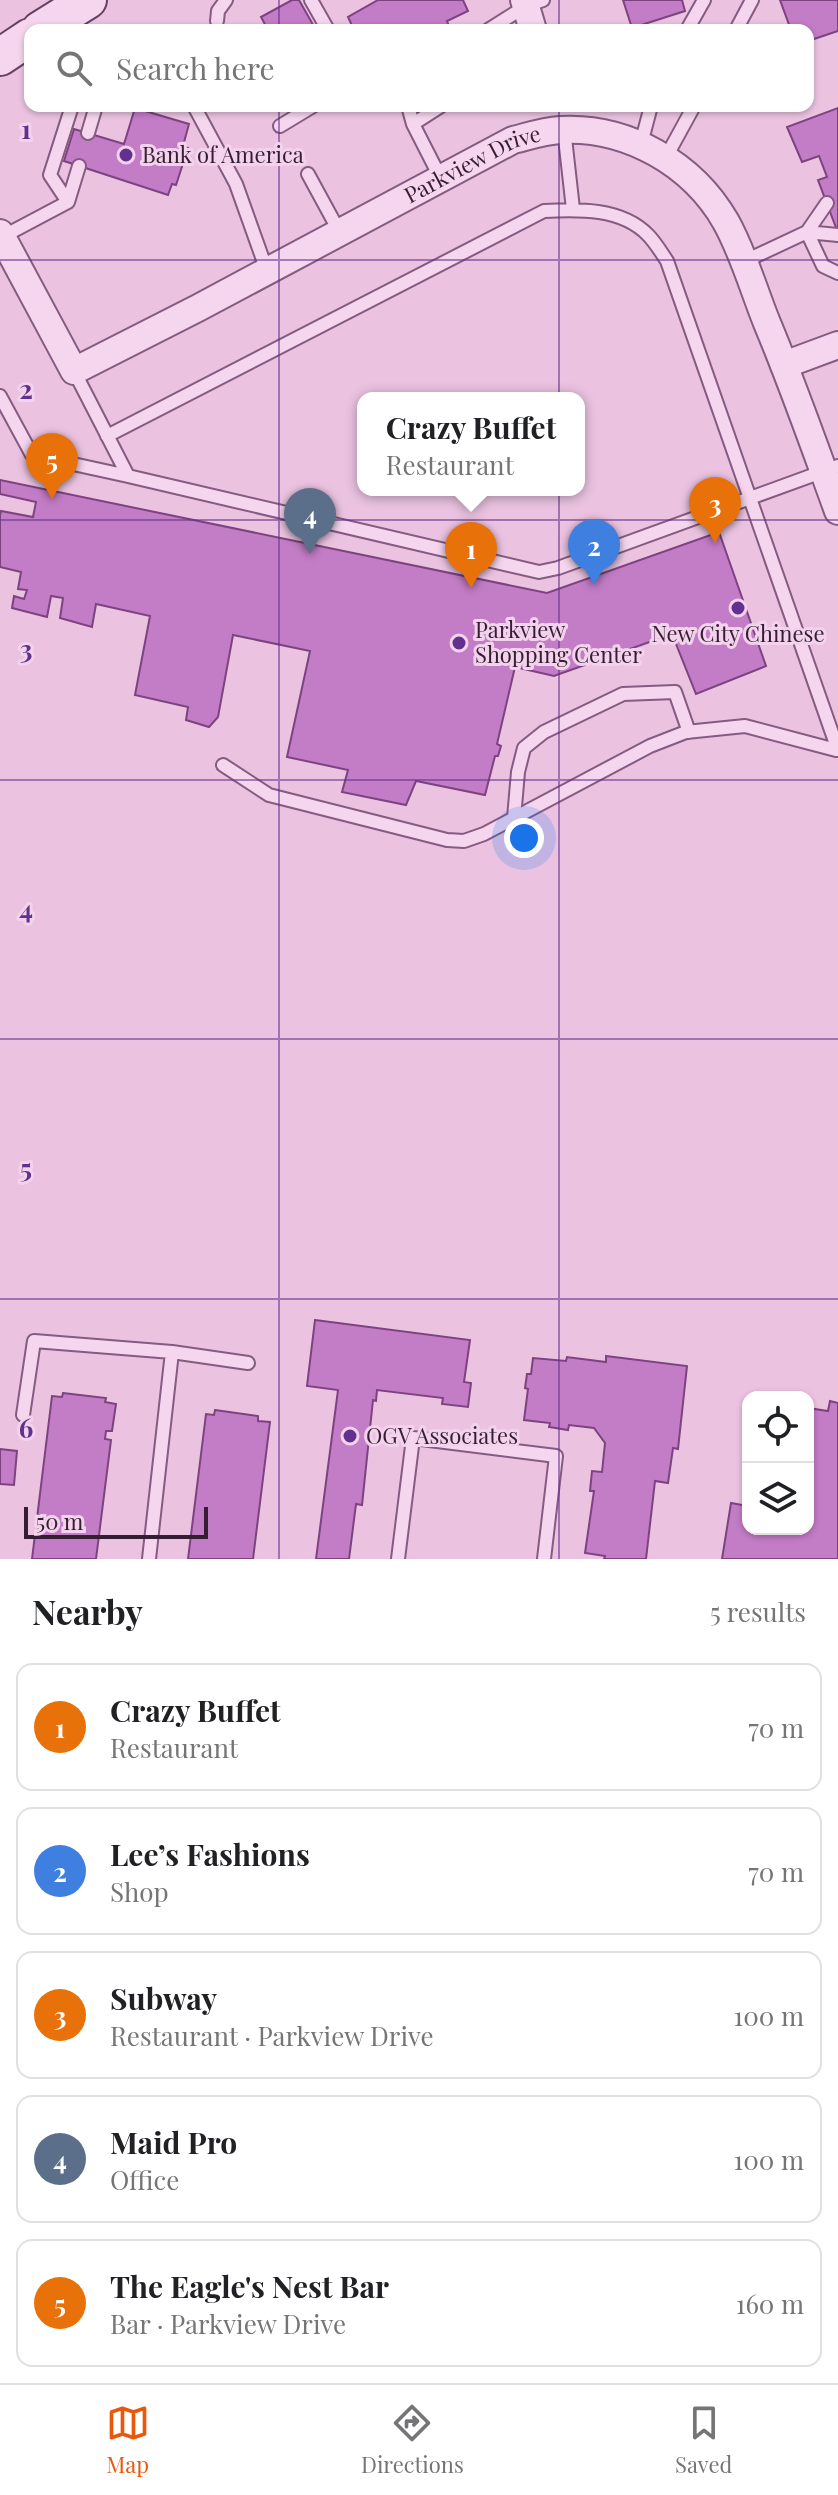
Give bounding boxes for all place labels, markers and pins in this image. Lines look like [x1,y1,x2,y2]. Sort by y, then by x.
place label: Bank of America [142,139,304,169]
marker: Bank of America [117,146,135,164]
pin: 5 [26,433,78,499]
pin: 3 [689,477,741,543]
pin: 4 [284,488,336,554]
pin: 2 [568,519,620,585]
pin: 1 [445,522,497,588]
marker: New City Chinese [729,599,747,617]
place label: Parkview Shopping Center [475,614,642,669]
place label: New City Chinese [651,618,825,648]
marker: Parkview Shopping Center [450,634,468,652]
place label: OGV Associates [366,1420,518,1450]
marker: OGV Associates [341,1427,359,1445]

